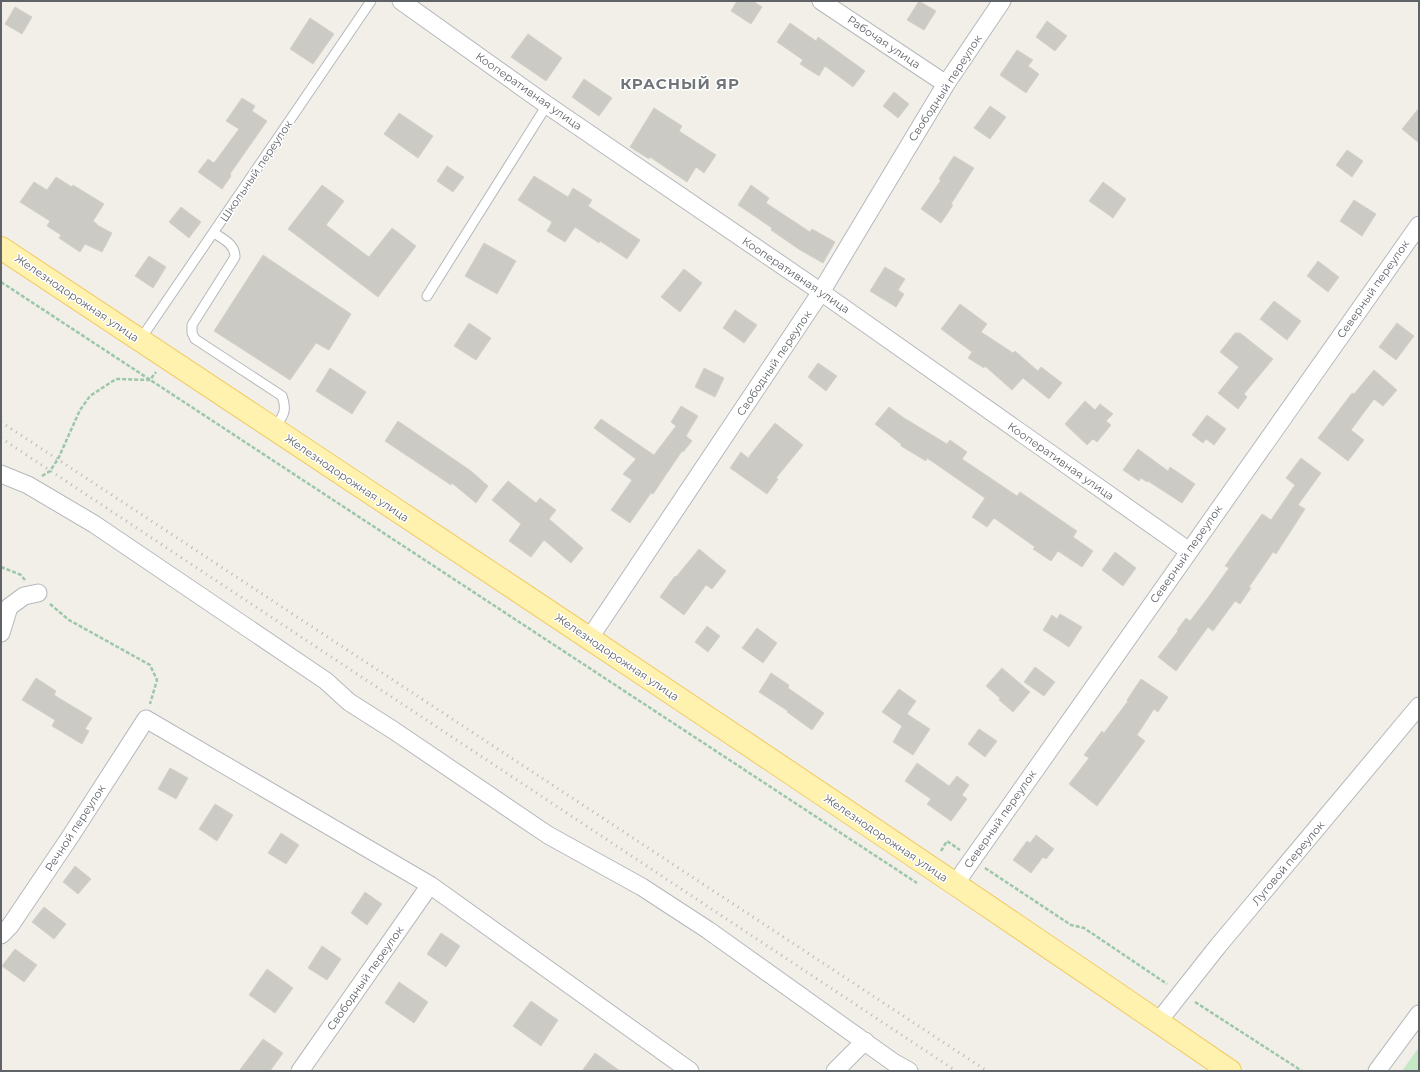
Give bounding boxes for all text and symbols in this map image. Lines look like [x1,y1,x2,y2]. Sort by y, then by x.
street label: Рабочая улица [845,12,923,72]
street label: Свободный переулок [905,32,985,144]
street label: Кооперативная улица [473,49,585,133]
district label: КРАСНЫЙ ЯР [620,74,740,93]
street label: Школьный переулок [217,117,296,224]
street label: Кооперативная улица [740,234,852,316]
street label: Северный переулок [1334,237,1413,341]
street label: Железнодорожная улица [12,251,142,345]
street label: Свободный переулок [733,307,815,418]
street label: Кооперативная улица [1005,419,1117,503]
street label: Железнодорожная улица [282,431,412,525]
street label: Северный переулок [1147,502,1226,606]
street label: Железнодорожная улица [552,610,682,704]
street label: Северный переулок [961,767,1040,871]
street label: Речной переулок [42,782,109,874]
street label: Железнодорожная улица [821,791,951,885]
street label: Луговой переулок [1249,818,1328,908]
street label: Свободный переулок [324,923,407,1033]

